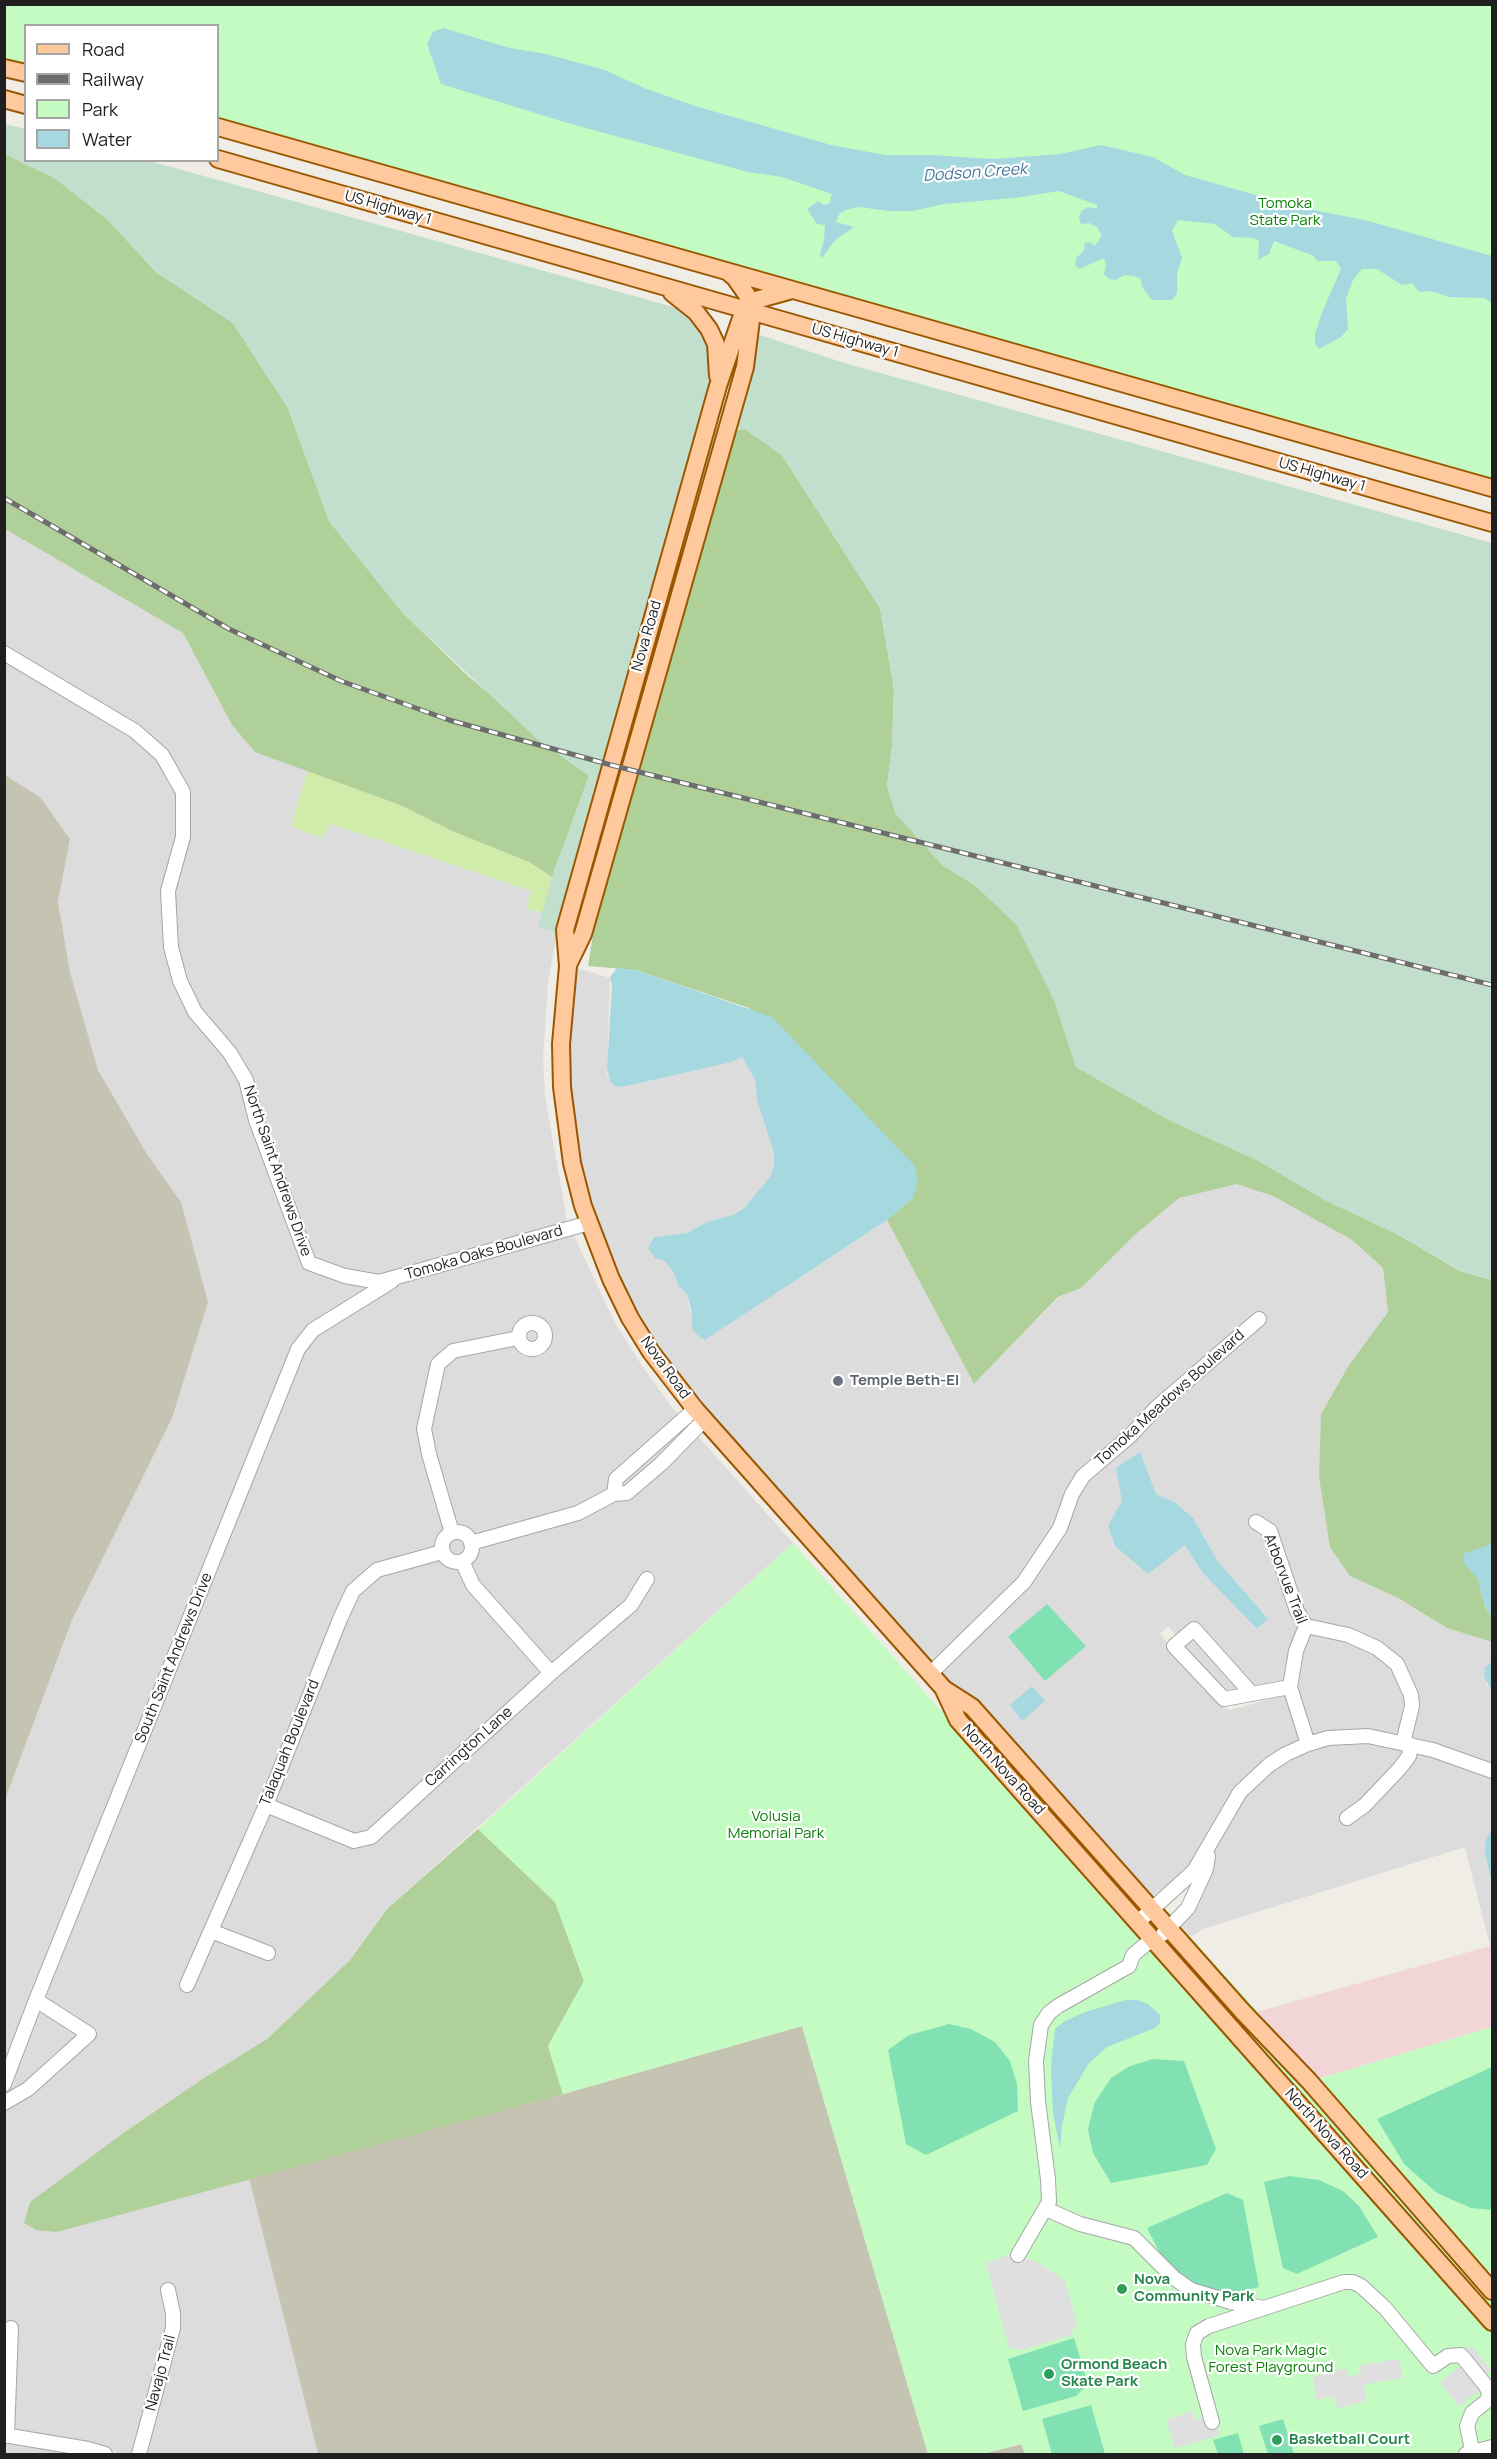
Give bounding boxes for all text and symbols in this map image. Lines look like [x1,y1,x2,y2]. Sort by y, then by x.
legend [24,24,219,162]
text: Road [82,37,125,61]
text: Railway [82,67,144,91]
text: Park [82,97,118,121]
text: Water [82,127,132,151]
water label: Dodson Creek [922,160,1028,186]
street label: US Highway 1 [342,187,434,229]
park label: Tomoka State Park [1250,195,1320,230]
street label: US Highway 1 [809,320,901,362]
street label: US Highway 1 [1276,454,1368,496]
street label: Nova Road [628,598,666,674]
street label: North Saint Andrews Drive [239,1083,315,1259]
street label: Tomoka Oaks Boulevard [403,1222,565,1284]
street label: Tomoka Meadows Boulevard [1092,1326,1248,1470]
street label: Nova Road [636,1333,694,1403]
place label: Temple Beth-El [850,1372,959,1390]
marker: Temple Beth-El [831,1374,845,1388]
street label: Arborvue Trail [1260,1531,1310,1627]
street label: South Saint Andrews Drive [132,1570,216,1746]
street label: Talaquah Boulevard [256,1677,324,1809]
street label: Carrington Lane [422,1703,516,1791]
street label: North Nova Road [958,1721,1048,1819]
park label: Volusia Memorial Park [728,1808,824,1843]
street label: North Nova Road [1281,2085,1371,2183]
place label: Nova Community Park [1134,2271,1254,2306]
marker: Nova Community Park [1115,2282,1129,2296]
street label: Navajo Trail [142,2333,180,2413]
park label: Nova Park Magic Forest Playground [1209,2342,1333,2377]
place label: Ormond Beach Skate Park [1061,2356,1167,2391]
marker: Ormond Beach Skate Park [1042,2367,1056,2381]
place label: Basketball Court [1289,2431,1410,2449]
marker: Basketball Court [1270,2433,1284,2447]

